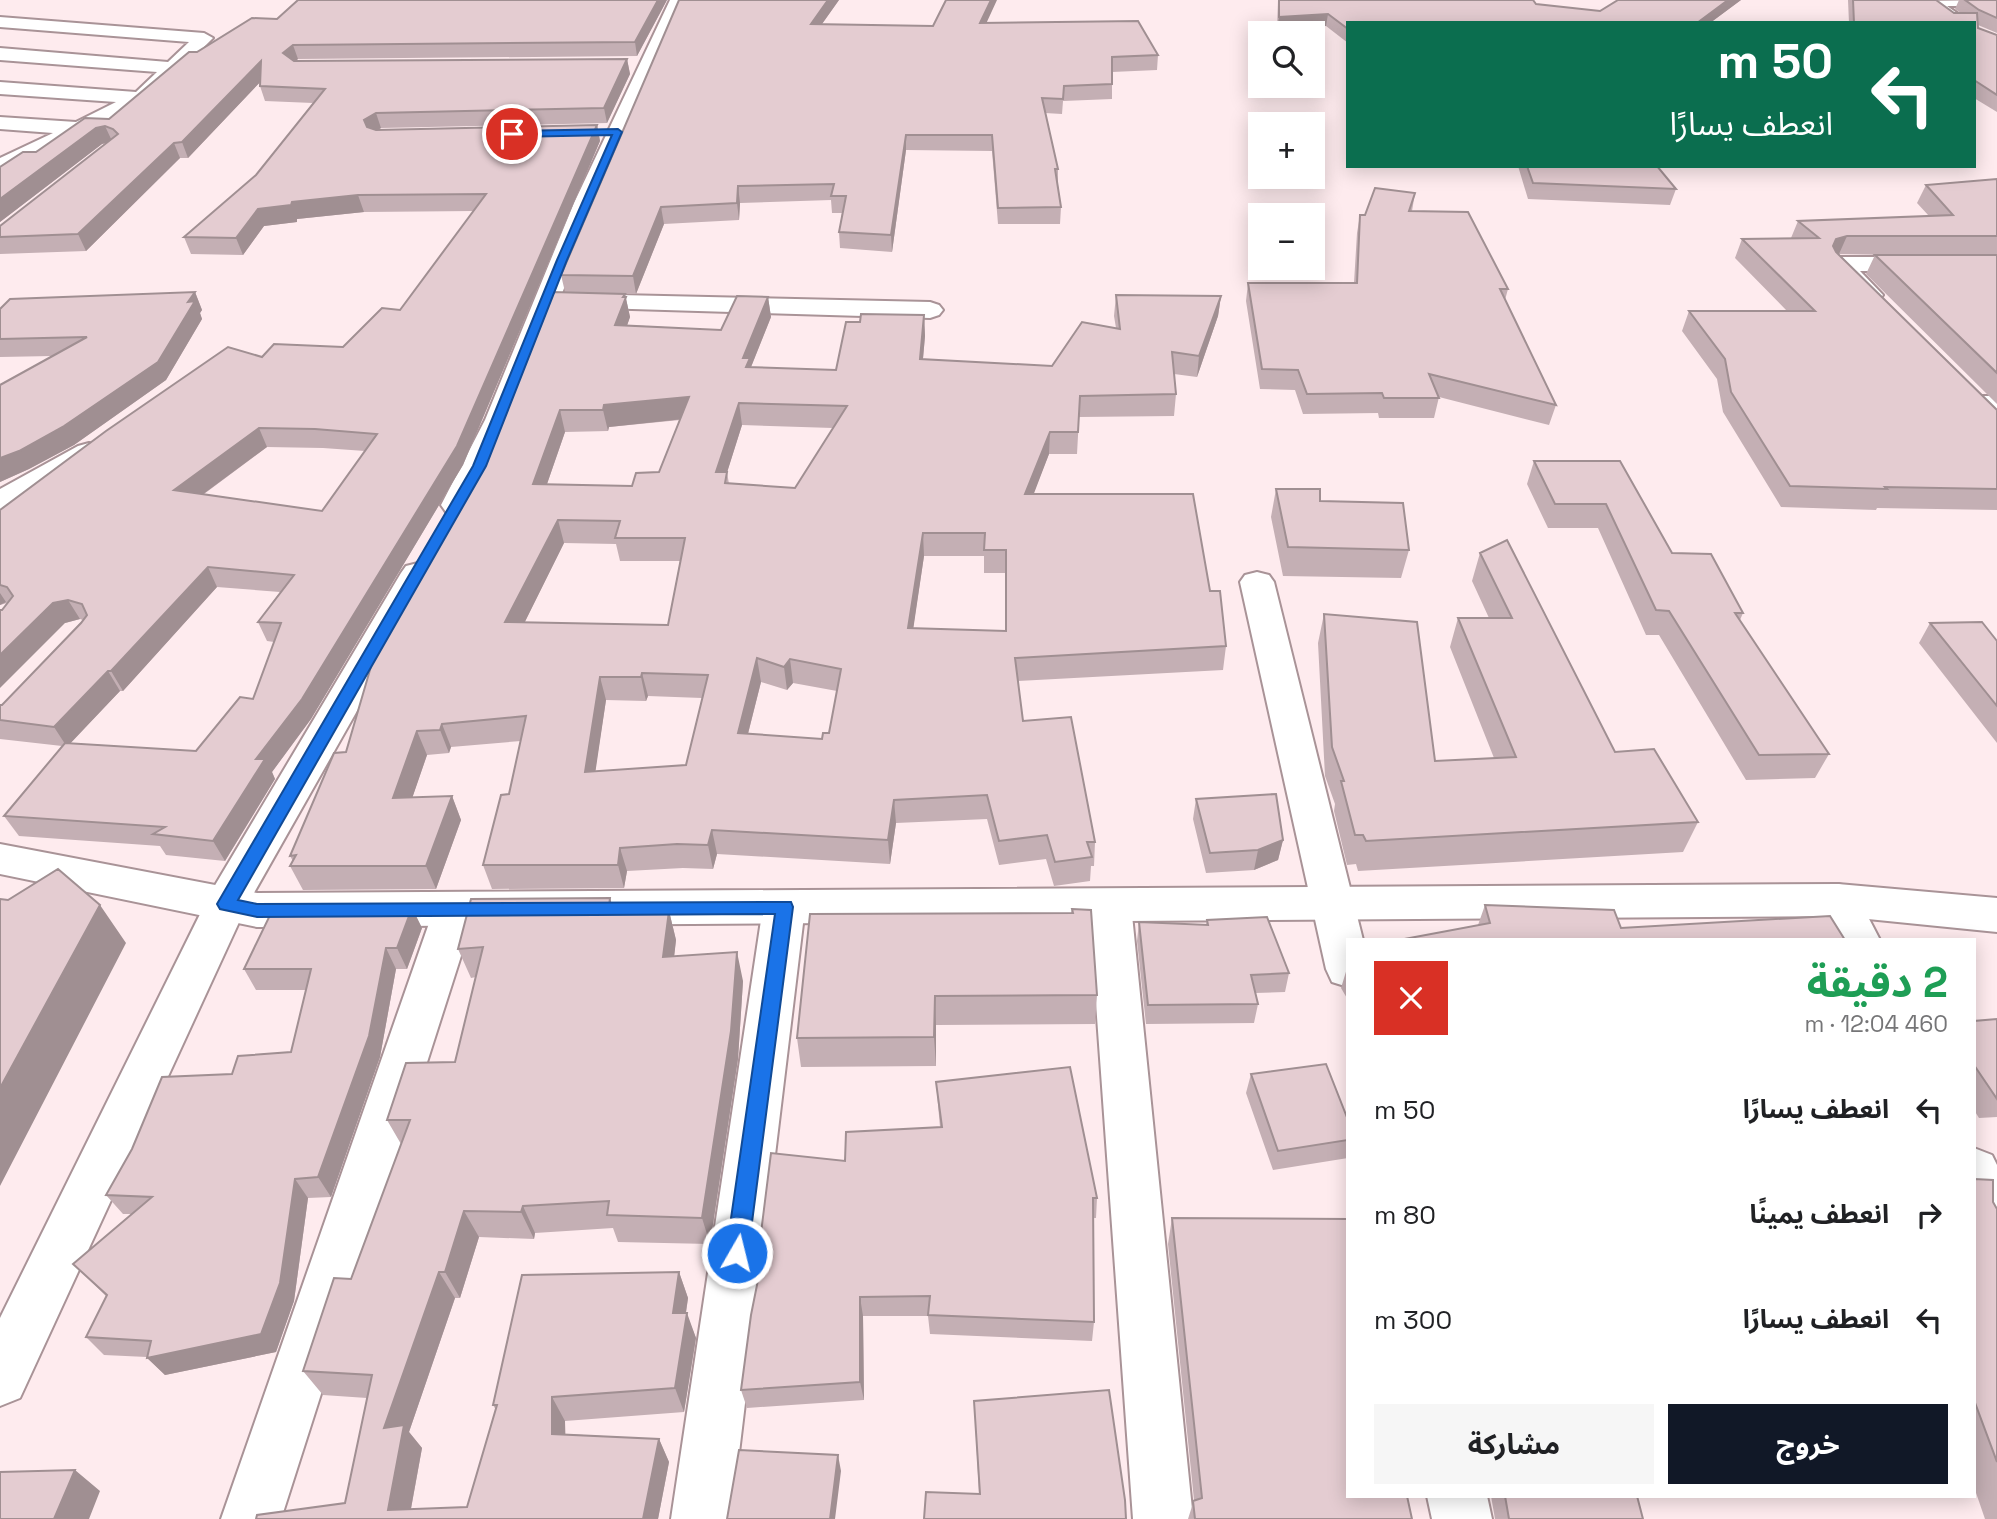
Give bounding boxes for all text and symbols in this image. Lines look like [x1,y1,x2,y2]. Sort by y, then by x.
map controls [1248,21,1325,280]
button: search [1248,21,1325,98]
text: 50 m [1718,30,1833,92]
icon: left [1857,49,1948,140]
pin [482,104,542,164]
text: انعطف يسارًا [1669,104,1833,144]
button: + [1248,112,1325,189]
icon: arrive [493,115,531,153]
button: − [1248,203,1325,280]
text: 2 دقيقة [1807,956,1948,1009]
button: close [1374,961,1448,1035]
text: 460 m · 12:04 [1805,1009,1948,1039]
icon: left [1910,1091,1948,1129]
text: انعطف يسارًا [1743,1092,1889,1126]
text: 50 m [1374,1093,1435,1127]
icon: right [1910,1196,1948,1234]
text: انعطف يمينًا [1749,1197,1889,1231]
text: 80 m [1374,1198,1436,1232]
position arrow [700,1216,774,1290]
icon: left [1910,1301,1948,1339]
text: انعطف يسارًا [1743,1302,1889,1336]
text: 300 m [1374,1303,1452,1337]
button: مشاركة [1374,1404,1654,1484]
button: خروج [1668,1404,1948,1484]

